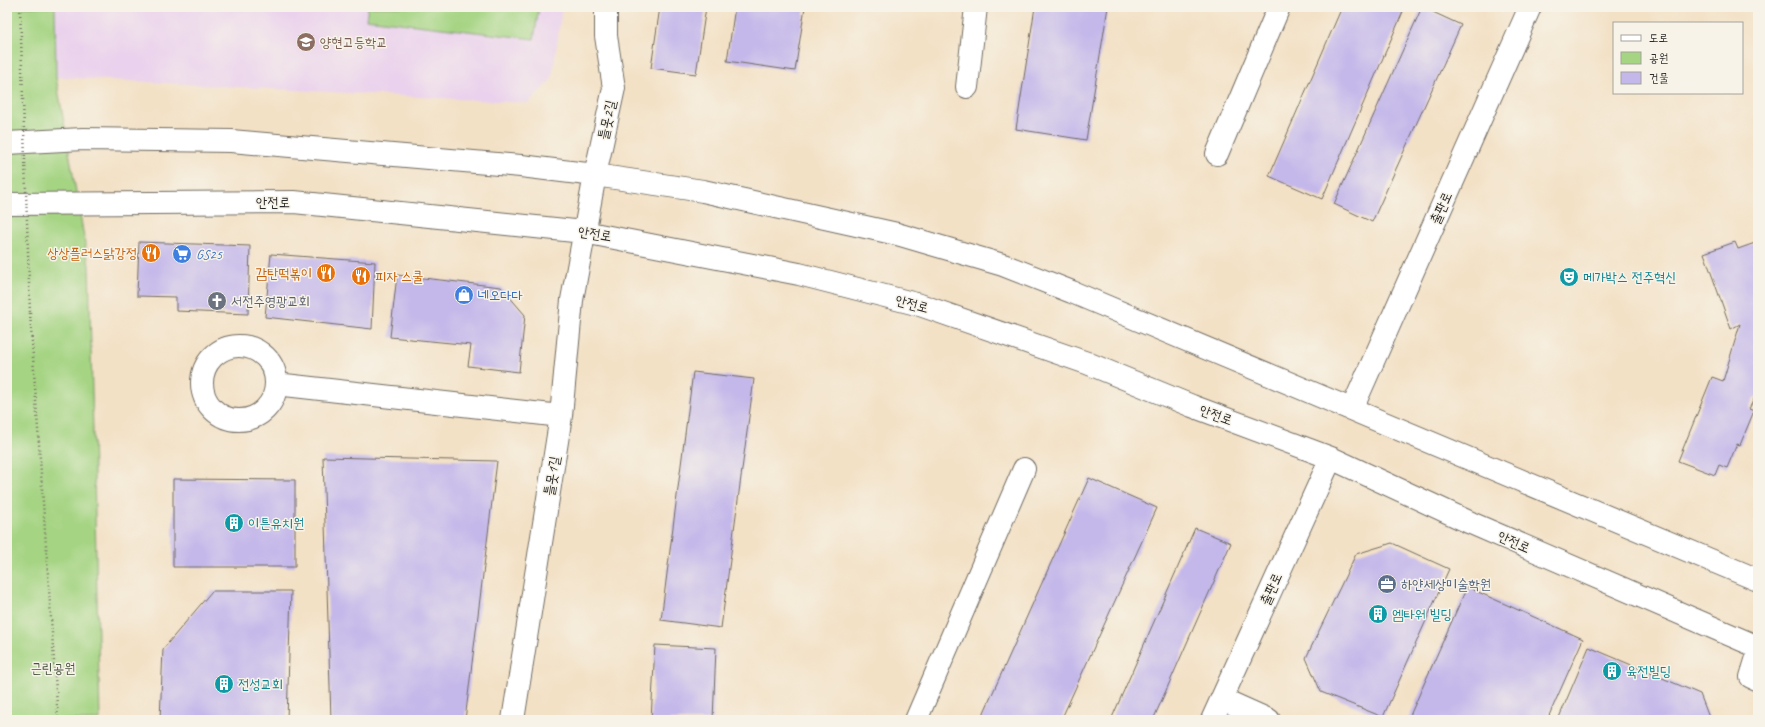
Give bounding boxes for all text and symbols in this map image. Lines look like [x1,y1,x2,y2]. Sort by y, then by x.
legend [1613,22,1743,94]
text: 도로 [1649,30,1668,46]
school or university icon: 양현고등학교 [295,31,317,53]
place label: 양현고등학교 [320,34,388,51]
text: 공원 [1649,50,1668,66]
text: 건물 [1649,70,1669,86]
street label: 틀못2길 [595,98,620,141]
street label: 출판로 [1426,189,1456,227]
street label: 안전로 [256,194,290,211]
street label: 안전로 [577,223,613,245]
restaurant icon: 상상플러스닭강정 [140,242,162,264]
supermarket icon: GS25 [171,243,193,265]
place label: 상상플러스닭강정 [47,245,137,262]
place label: GS25 [196,246,223,263]
restaurant icon: 감탄떡볶이 [315,262,337,284]
place label: 감탄떡볶이 [256,265,312,282]
restaurant icon: 피자 스쿨 [350,265,372,287]
theatre icon: 메가박스 전주혁신 [1558,266,1580,288]
place label: 피자 스쿨 [375,268,423,285]
place label: 메가박스 전주혁신 [1583,269,1677,286]
shop icon: 네오다다 [453,284,475,306]
place label: 네오다다 [478,287,523,304]
church icon: 서전주영광교회 [206,290,228,312]
street label: 안전로 [893,291,931,317]
place label: 서전주영광교회 [231,293,310,310]
street label: 안전로 [1197,401,1235,429]
street label: 틀못1길 [540,454,564,497]
building icon: 이튼유치원 [223,512,245,534]
place label: 이튼유치원 [248,515,304,532]
street label: 안전로 [1495,527,1533,557]
street label: 출판로 [1256,570,1286,608]
office icon: 하얀세상미술학원 [1376,573,1398,595]
place label: 하얀세상미술학원 [1401,576,1491,593]
building icon: 엠타워 빌딩 [1367,603,1389,625]
place label: 엠타워 빌딩 [1392,606,1452,623]
park label: 근린공원 [30,660,76,677]
building icon: 육전빌딩 [1601,660,1623,682]
place label: 육전빌딩 [1626,663,1671,680]
building icon: 전성교회 [213,673,235,695]
place label: 전성교회 [238,676,283,693]

